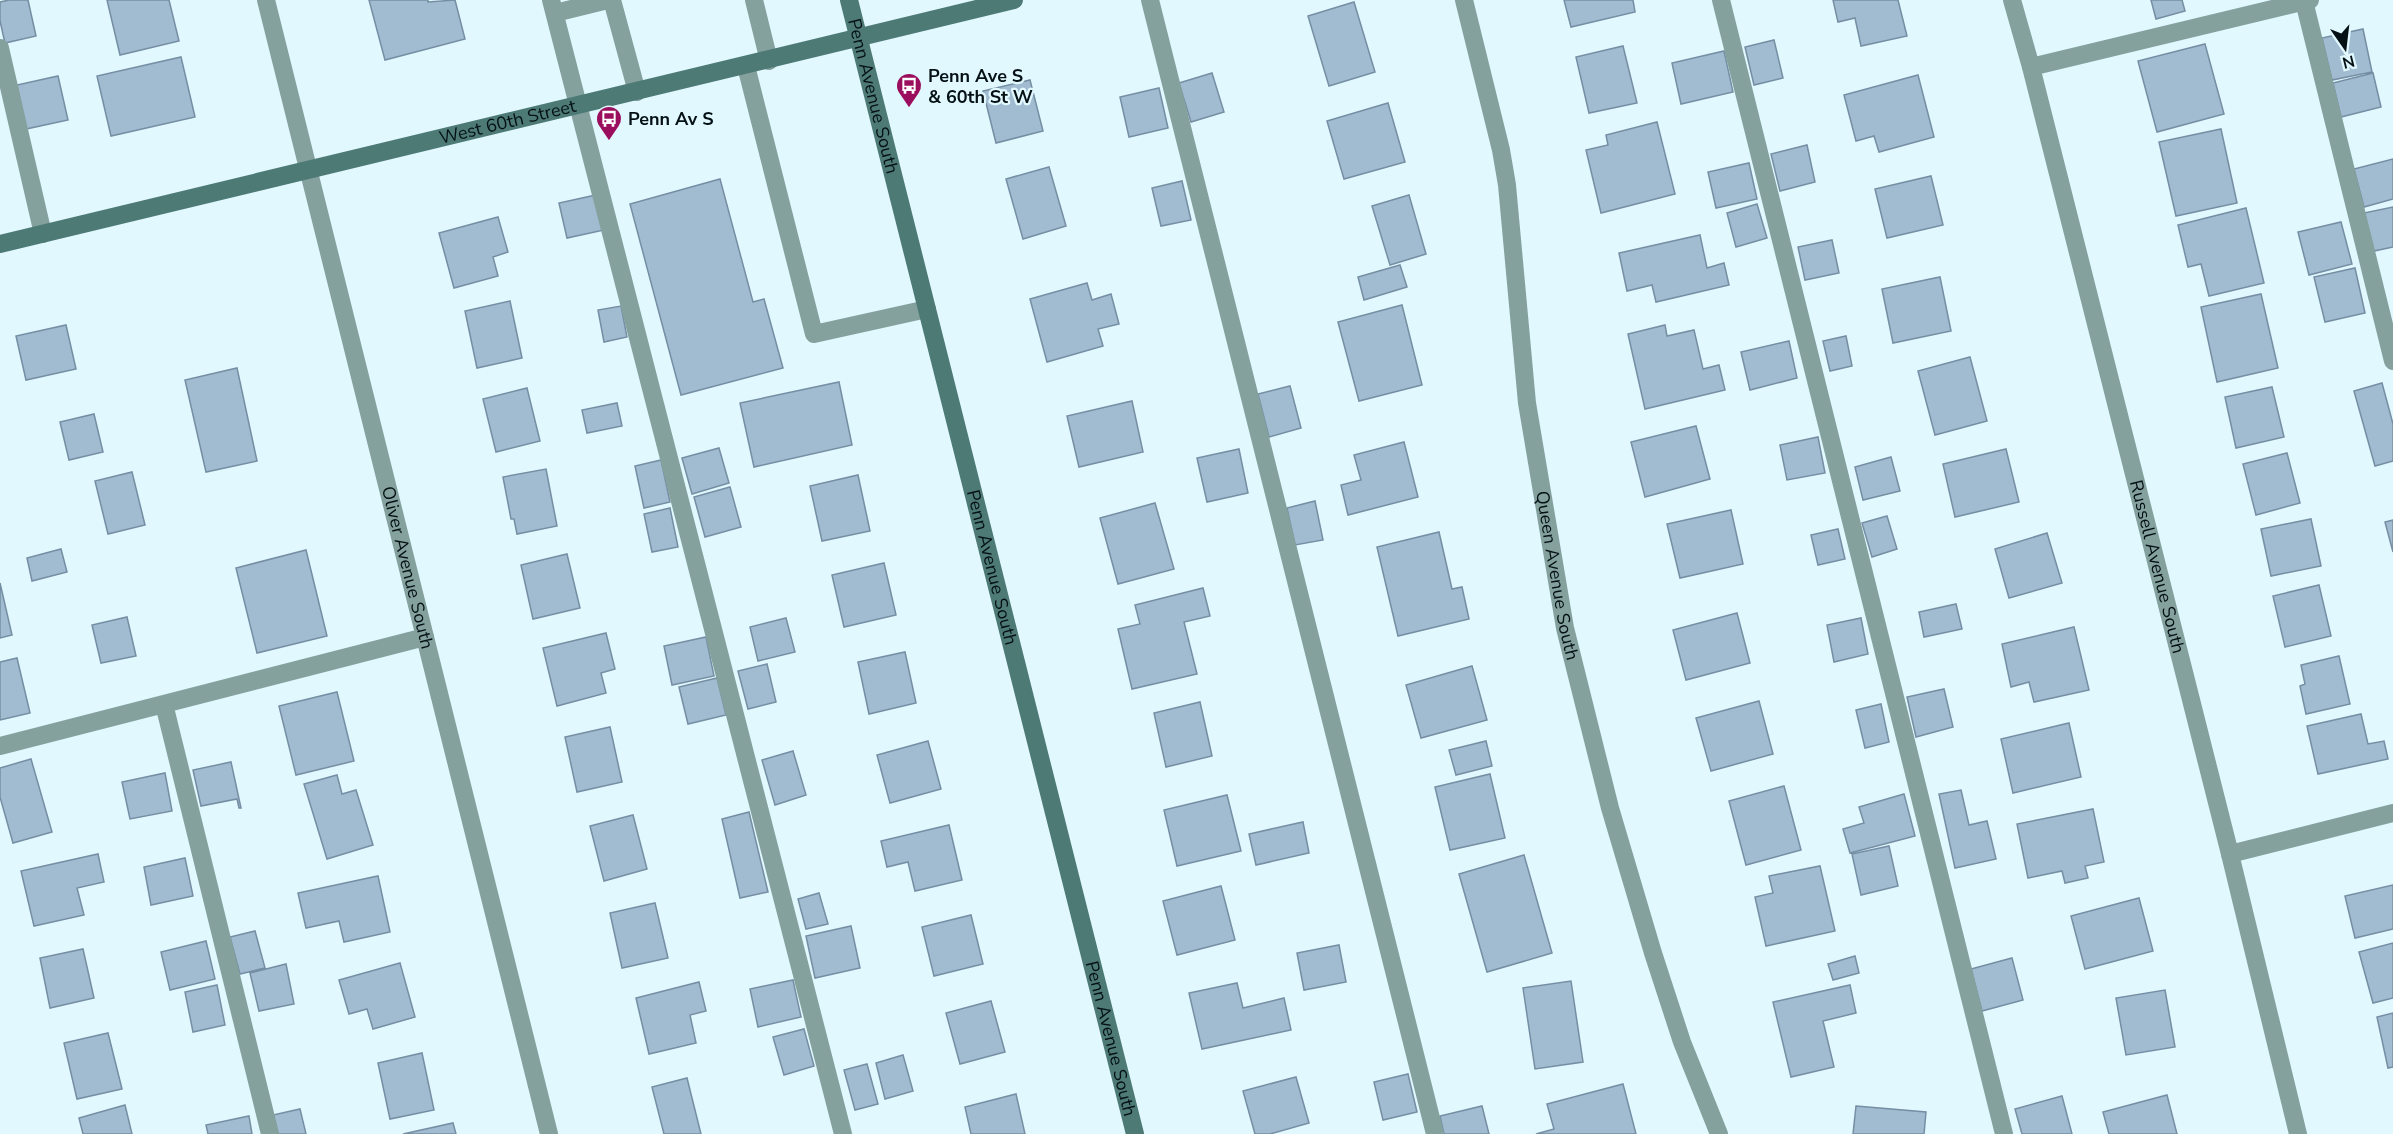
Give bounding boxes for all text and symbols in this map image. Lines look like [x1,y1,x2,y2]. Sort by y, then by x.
street label: Penn Avenue South [842,16,904,176]
north arrow [2315,18,2375,78]
text: N [2340,49,2357,74]
place label: Penn Ave S & 60th St W [928,64,1033,109]
bus stop icon: Penn Ave S & 60th St W [894,71,924,109]
street label: West 60th Street [437,94,579,150]
bus stop icon: Penn Av S [594,104,624,142]
place label: Penn Av S [628,107,714,131]
street label: Russell Avenue South [2124,477,2191,656]
street label: Oliver Avenue South [376,484,439,651]
street label: Penn Avenue South [961,487,1023,647]
street label: Queen Avenue South [1530,489,1585,663]
street label: Penn Avenue South [1080,958,1142,1119]

